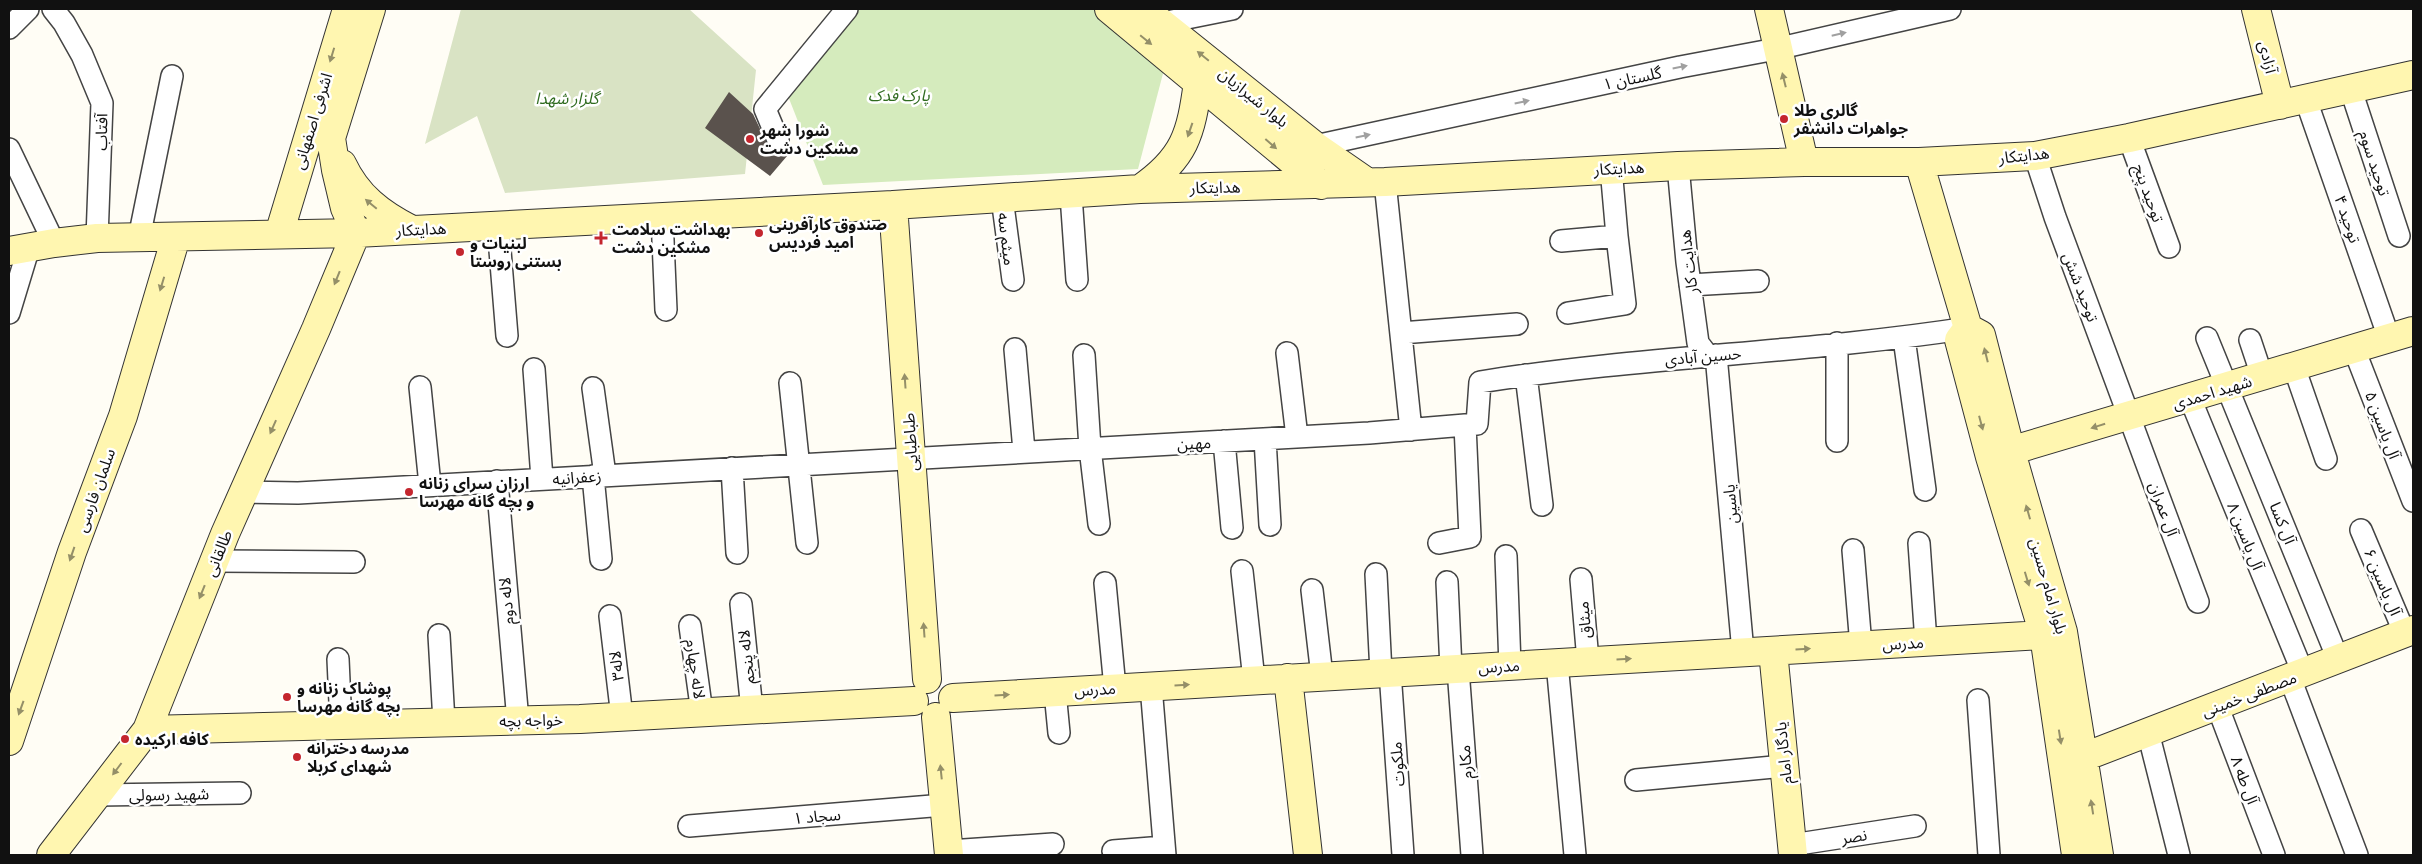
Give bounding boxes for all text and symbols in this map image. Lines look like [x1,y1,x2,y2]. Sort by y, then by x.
one-way arrow [1832,30,1848,38]
one-way arrow [1140,34,1153,45]
street label: آزادی [2254,39,2282,77]
one-way arrow [328,48,336,63]
one-way arrow [1197,51,1210,62]
street label: گلستان ۱ [1601,62,1664,94]
street label: بلوار شیرازیان [1215,63,1293,131]
one-way arrow [1673,63,1688,71]
street label: اشرفی اصفهانی [288,70,336,172]
one-way arrow [1780,73,1788,88]
park label: پارک فدک [868,85,930,106]
park label: گلزار شهدا [535,88,602,108]
one-way arrow [1514,98,1529,106]
place label: گالری طلا جواهرات دانشفر [1793,100,1908,138]
street label: آفتاب [91,112,111,151]
marker: گالری طلا جواهرات دانشفر [1778,113,1790,125]
place label: شورا شهر مشکین دشت [759,120,859,158]
one-way arrow [1185,122,1193,137]
street label: توحید سوم [2352,128,2395,200]
one-way arrow [1355,132,1370,140]
marker: شورا شهر مشکین دشت [744,133,756,145]
one-way arrow [1265,138,1277,149]
street label: هدایتکار [1997,142,2050,168]
street label: هدایتکار [1592,157,1645,179]
street label: توحید پنج [2126,161,2169,226]
street label: هدایتکار [1188,177,1241,197]
street label: توحید ۴ [2331,193,2366,246]
one-way arrow [364,198,377,209]
street label: میثم سه [991,211,1020,267]
place label: صندوق کارآفرینی امید فردیس [769,214,887,252]
street label: هدایتکار [394,218,447,240]
place label: بهداشت سلامت مشکین دشت [612,219,731,257]
marker: صندوق کارآفرینی امید فردیس [753,227,765,239]
street label: هدایت کار [1674,229,1702,296]
marker: بهداشت سلامت مشکین دشت [594,231,608,245]
place label: لبنیات و بستنی روستا [470,233,562,271]
marker: لبنیات و بستنی روستا [454,246,466,258]
street label: توحید شش [2059,249,2103,325]
one-way arrow [333,271,341,285]
one-way arrow [158,276,166,291]
street label: حسین آبادی [1664,343,1742,369]
one-way arrow [1982,347,1990,362]
street label: شهید احمدی [2170,370,2254,414]
one-way arrow [901,373,909,389]
street label: آل یاسین ۵ [2360,388,2406,463]
street label: طباطبایی [898,412,922,472]
one-way arrow [1977,415,1985,430]
one-way arrow [268,420,276,434]
one-way arrow [2091,422,2106,430]
street label: مهین [1176,432,1212,454]
street label: سلمان فارسی [71,445,119,535]
street label: زعفرانیه [552,465,602,489]
place label: ارزان سرای زنانه و بچه گانه مهرسا [419,473,534,512]
street label: آل عمران [2144,479,2184,541]
street label: یاسین [1718,483,1742,525]
marker: ارزان سرای زنانه و بچه گانه مهرسا [403,486,415,498]
street label: آل یاسین ۸ [2222,499,2269,574]
street label: آل کسا [2265,499,2301,548]
one-way arrow [2024,504,2032,519]
street label: طالقانی [200,527,236,579]
street label: بلوار امام حسین [2023,536,2072,637]
street label: آل یاسین ۶ [2359,545,2407,620]
one-way arrow [68,546,75,561]
one-way arrow [2024,571,2032,586]
street label: لاله دوم [494,576,521,626]
one-way arrow [198,585,206,600]
street label: میثاق [1572,601,1596,639]
one-way arrow [919,622,927,638]
street label: لاله پنجم [733,629,762,685]
street label: مدرس [1882,632,1924,654]
street label: لاله چهارم [679,638,710,701]
one-way arrow [1796,644,1812,652]
street label: لاله۳ [604,650,628,682]
street label: مدرس [1478,655,1520,677]
one-way arrow [1616,655,1632,663]
street label: مصطفی خمینی [2199,667,2299,721]
place label: پوشاک زنانه و بچه گانه مهرسا [297,678,401,717]
street label: مدرس [1074,678,1116,700]
one-way arrow [1174,680,1190,688]
one-way arrow [994,690,1010,698]
marker: پوشاک زنانه و بچه گانه مهرسا [281,691,293,703]
one-way arrow [17,701,25,716]
street label: خواجه بچه [499,709,563,732]
street label: یادگار امام [1770,721,1799,785]
place label: کافه ارکیده [135,729,210,749]
one-way arrow [2056,730,2064,746]
marker: کافه ارکیده [119,733,131,745]
place label: مدرسه دخترانه شهدای کربلا [307,738,409,776]
street label: ملکوت [1385,741,1409,787]
street label: مکارم [1454,744,1479,780]
marker: مدرسه دخترانه شهدای کربلا [291,751,303,763]
street label: آل طه ۸ [2226,753,2264,809]
one-way arrow [112,762,123,775]
one-way arrow [937,764,945,780]
street label: شهید رسولی [129,783,209,805]
one-way arrow [2087,799,2095,815]
street label: سجاد ۱ [792,804,842,828]
street label: نصر [1839,824,1868,848]

